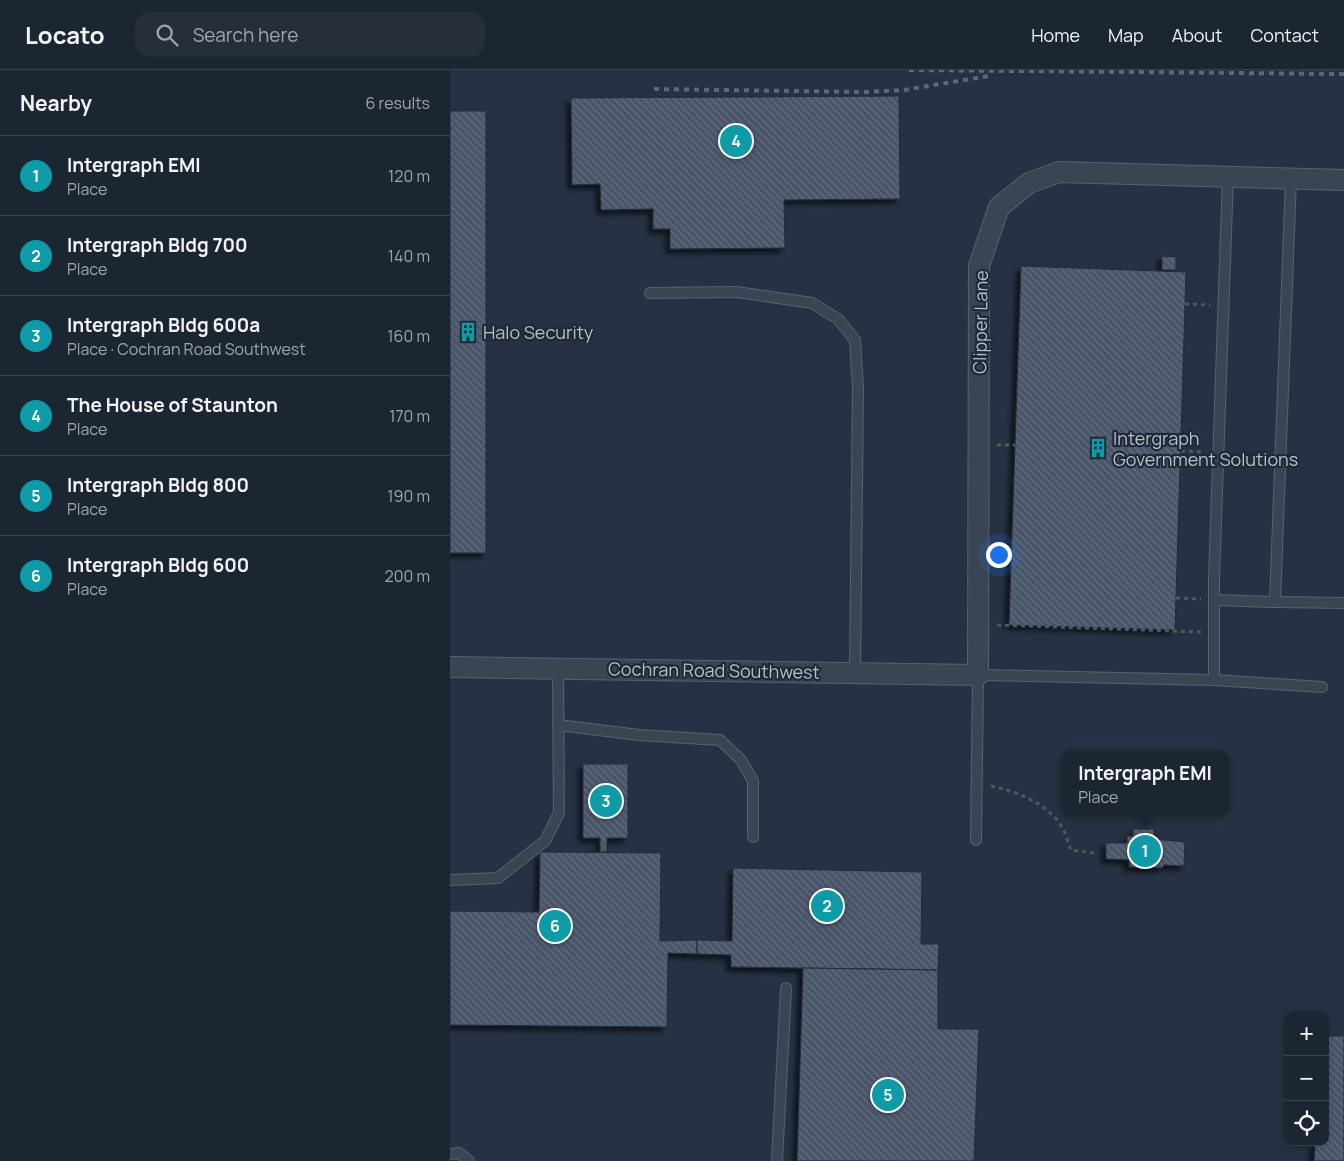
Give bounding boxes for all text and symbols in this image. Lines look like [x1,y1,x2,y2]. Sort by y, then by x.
search box [135,12,485,57]
text: Locato [25,18,105,51]
icon: search [153,21,181,49]
text: Search here [193,22,298,48]
text: Home [1031,23,1080,47]
text: Map [1108,23,1144,47]
text: About [1172,23,1222,47]
text: Contact [1250,23,1319,47]
text: Nearby [20,89,92,117]
text: 6 results [365,92,430,114]
pin: 4 [720,122,752,160]
text: Intergraph EMI [67,152,201,178]
text: 1 [32,165,40,187]
text: 120 m [388,165,430,187]
text: Place [67,178,107,200]
text: Intergraph Bldg 700 [67,232,248,258]
text: 2 [31,245,41,267]
text: 140 m [388,245,430,267]
text: Place [67,258,107,280]
street label: Clipper Lane [967,270,993,374]
text: Intergraph Bldg 600a [67,312,260,338]
place label: Halo Security [483,320,594,344]
building icon: Halo Security [457,321,479,343]
text: 3 [31,325,41,347]
text: 160 m [387,325,430,347]
text: Place · Cochran Road Southwest [67,338,306,360]
text: The House of Staunton [67,392,278,418]
text: 4 [31,405,41,427]
text: 170 m [389,405,430,427]
text: Place [67,418,107,440]
place label: Intergraph Government Solutions [1113,426,1298,471]
building icon: Intergraph Government Solutions [1087,437,1109,459]
text: Intergraph Bldg 800 [67,472,249,498]
text: 5 [31,485,41,507]
text: 190 m [387,485,430,507]
text: Place [67,498,107,520]
your location [986,542,1012,568]
text: Intergraph Bldg 600 [67,552,249,578]
text: 6 [31,565,41,587]
text: 200 m [385,565,430,587]
text: Place [67,578,107,600]
street label: Cochran Road Southwest [608,656,820,684]
popup [1061,751,1229,816]
text: Intergraph EMI [1078,760,1212,786]
pin: 3 [590,782,622,820]
text: Place [1078,786,1118,808]
pin: 1 [1129,832,1161,870]
pin: 2 [811,887,843,925]
pin: 6 [539,907,571,945]
map controls [1284,1011,1329,1146]
button: + [1284,1011,1329,1056]
button: − [1284,1056,1329,1101]
pin: 5 [872,1076,904,1114]
button: locate [1284,1101,1329,1146]

